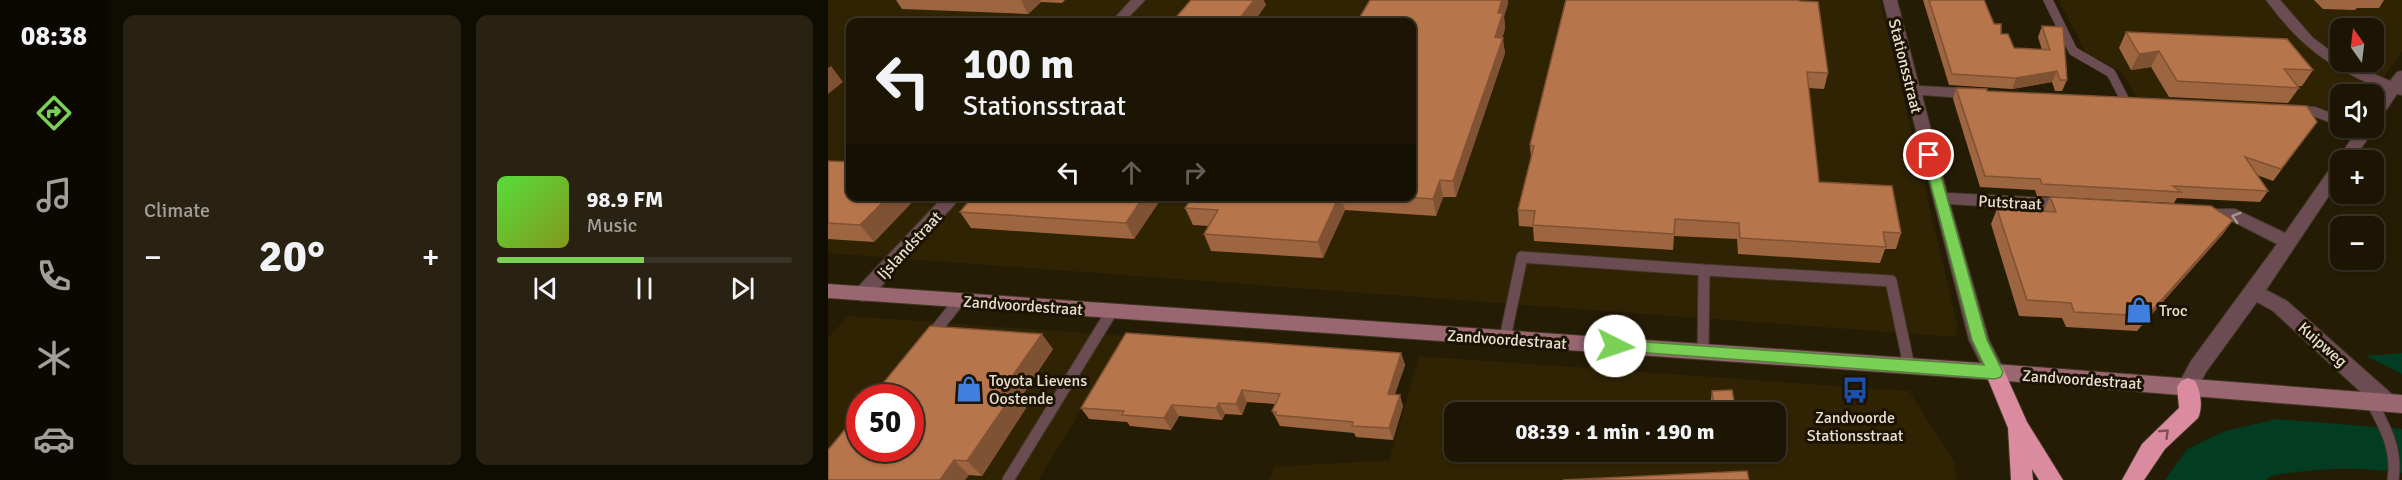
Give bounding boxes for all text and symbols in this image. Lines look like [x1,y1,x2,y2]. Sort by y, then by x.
street label: Stationsstraat [1884,17,1927,116]
north arrow [2330,18,2384,72]
map controls [2330,18,2384,270]
text: 08:38 [21,20,87,53]
text: 100 m [963,39,1074,90]
icon: left [864,42,942,120]
button: sound [2330,84,2384,138]
text: Stationsstraat [963,90,1126,123]
icon: directions [33,92,75,134]
pin [1903,129,1954,180]
icon: arrive [1912,138,1945,171]
button: + [2330,150,2384,204]
icon: left [1052,156,1085,189]
icon: ahead [1115,156,1148,189]
icon: right [1178,156,1211,189]
icon: music [33,174,75,216]
text: 98.9 FM [587,186,663,213]
street label: Putstraat [1978,191,2042,215]
text: Climate [144,198,210,223]
street label: Ijslandstraat [873,207,947,284]
one-way arrow [2231,212,2242,224]
text: Music [587,213,637,238]
button: − [2330,216,2384,270]
text: 20° [258,229,325,284]
text: − [144,237,162,278]
text: + [422,237,439,278]
icon: phone [33,255,75,297]
icon: previous [529,272,562,305]
icon: pause [628,272,661,305]
icon: next [726,272,759,305]
street label: Zandvoordestraat [962,292,1084,320]
shop icon: Troc [2124,295,2154,325]
place label: Troc [2159,301,2188,321]
position arrow [1583,314,1647,378]
street label: Kuipweg [2294,318,2351,372]
street label: Zandvoordestraat [1446,326,1568,354]
icon: climate [33,337,75,379]
street label: Zandvoordestraat [2021,366,2143,394]
place label: Toyota Lievens Oostende [989,371,1087,409]
shop icon: Toyota Lievens Oostende [954,374,984,404]
bus stop icon: Zandvoorde Stationsstraat [1840,375,1870,405]
speed limit sign: 50 [846,384,924,462]
place label: Zandvoorde Stationsstraat [1807,408,1904,446]
icon: car [33,418,75,460]
text: 08:39 · 1 min · 190 m [1515,418,1715,445]
one-way arrow [2159,429,2169,440]

